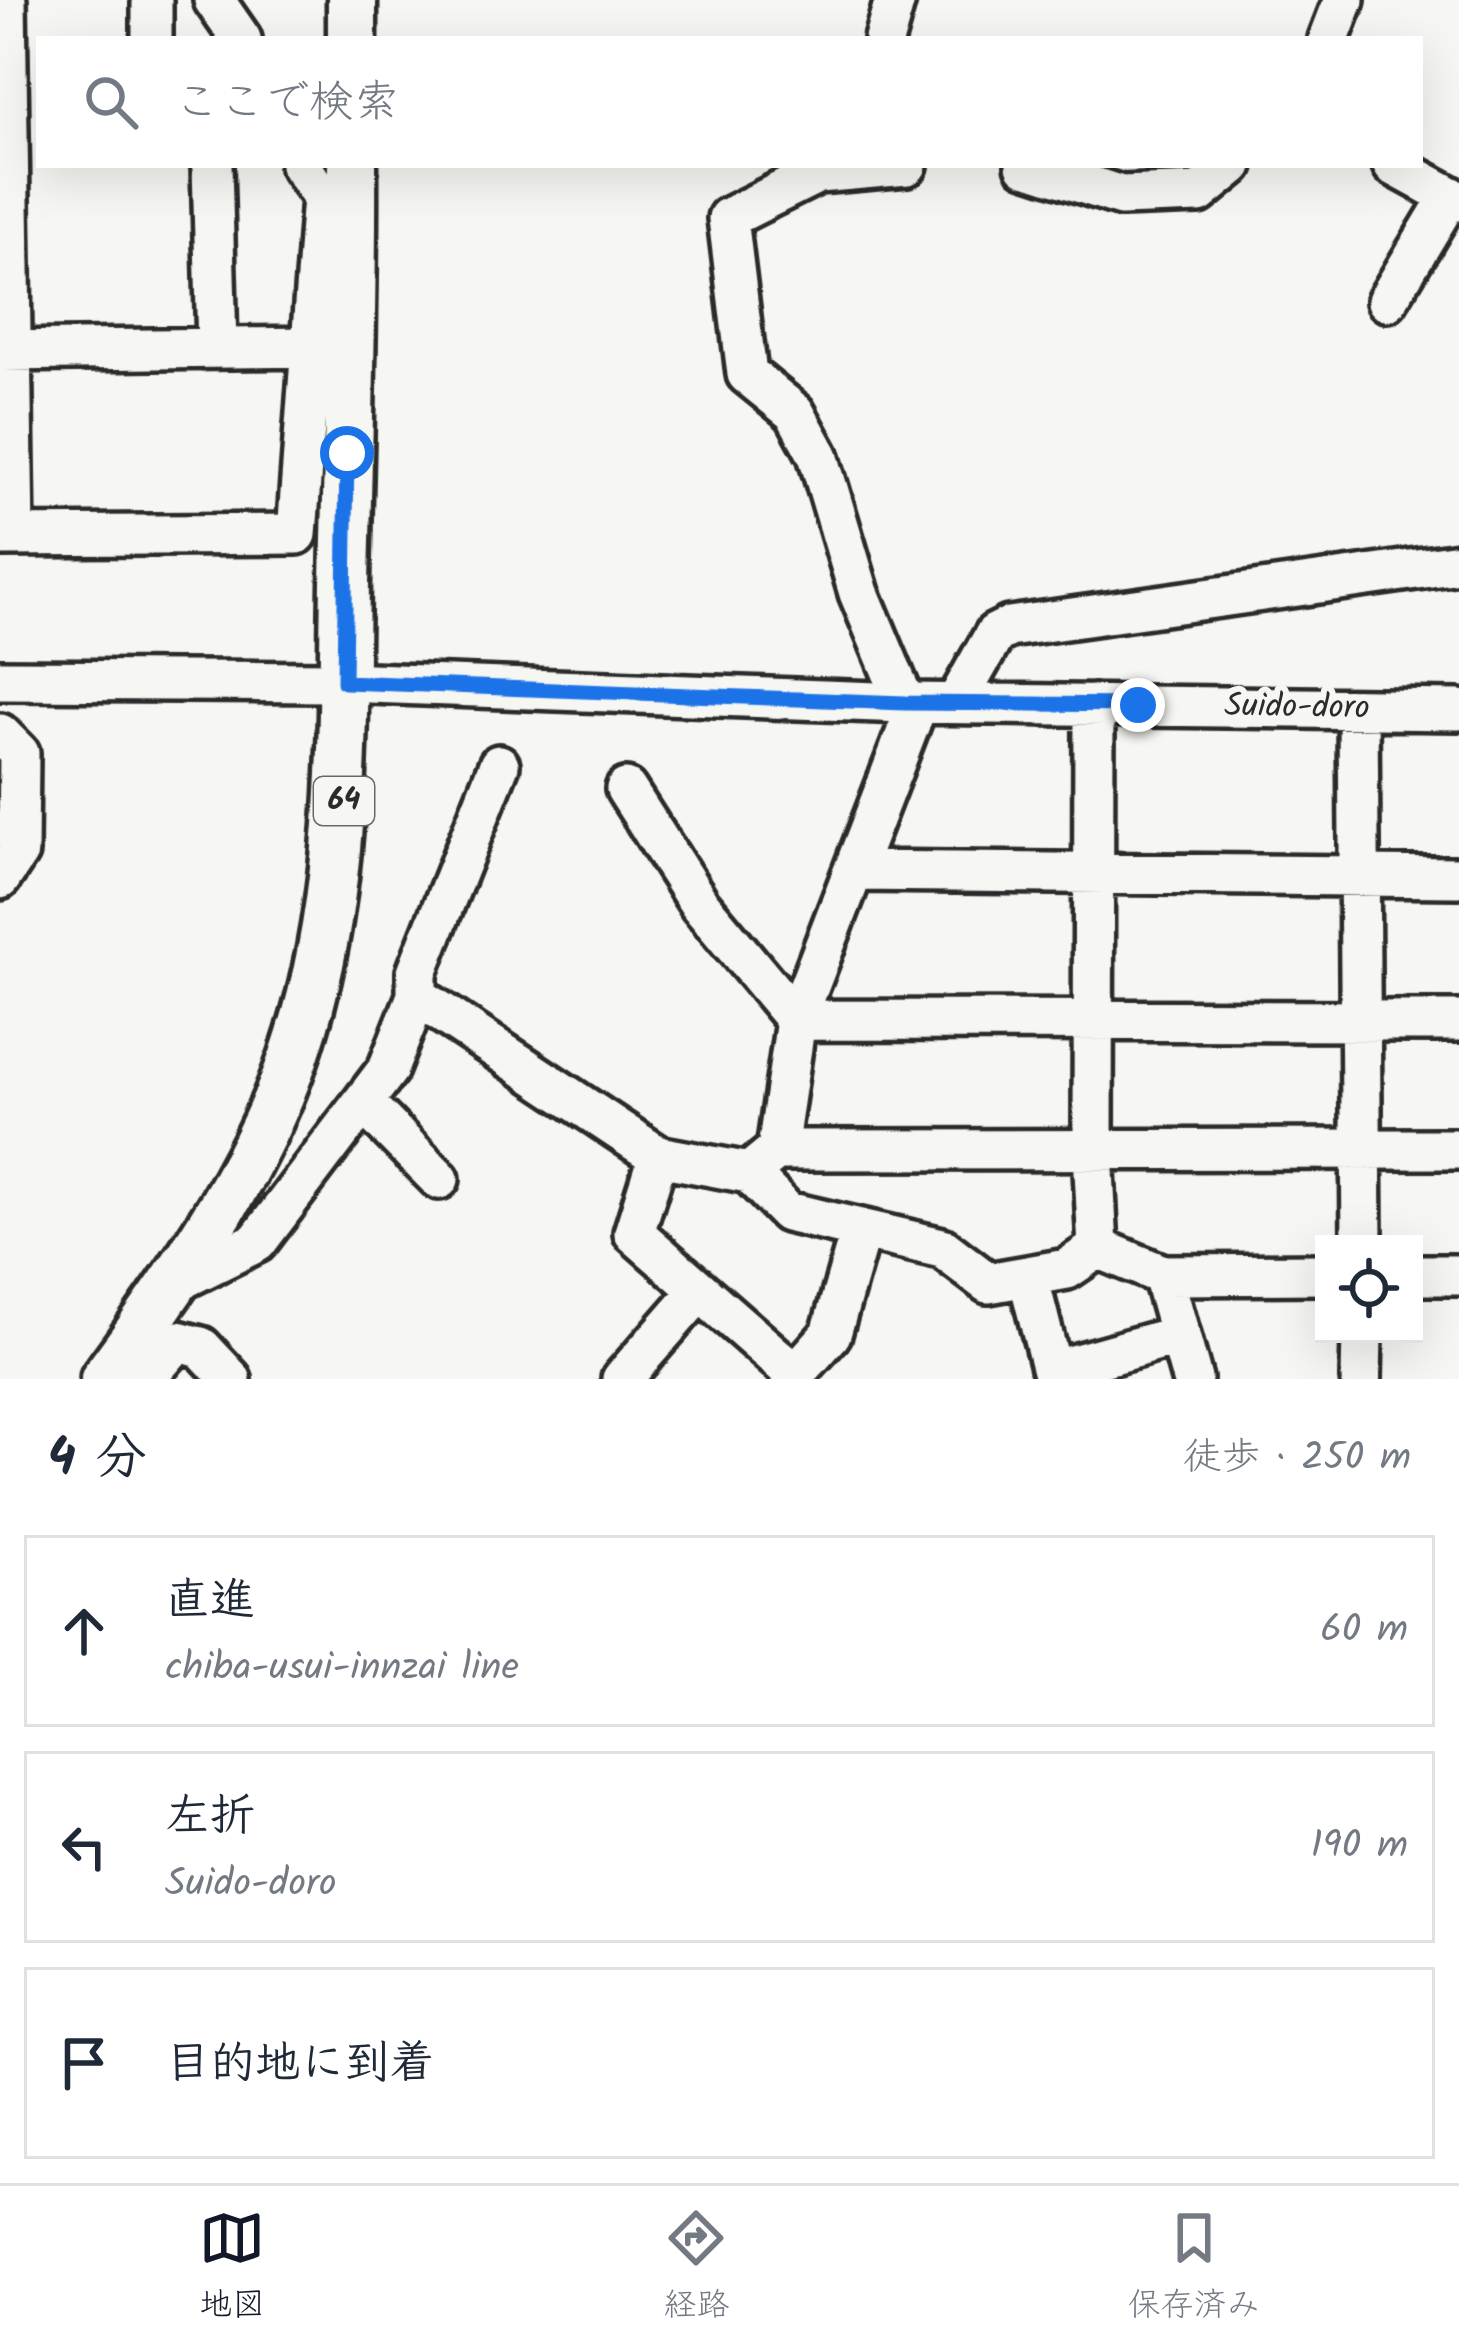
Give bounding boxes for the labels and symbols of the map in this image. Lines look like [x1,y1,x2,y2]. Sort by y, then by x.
route start [320,426,374,480]
route end [1111,678,1165,732]
street label: Suido-doro [1224,680,1370,736]
road number: 64 [314,777,374,825]

